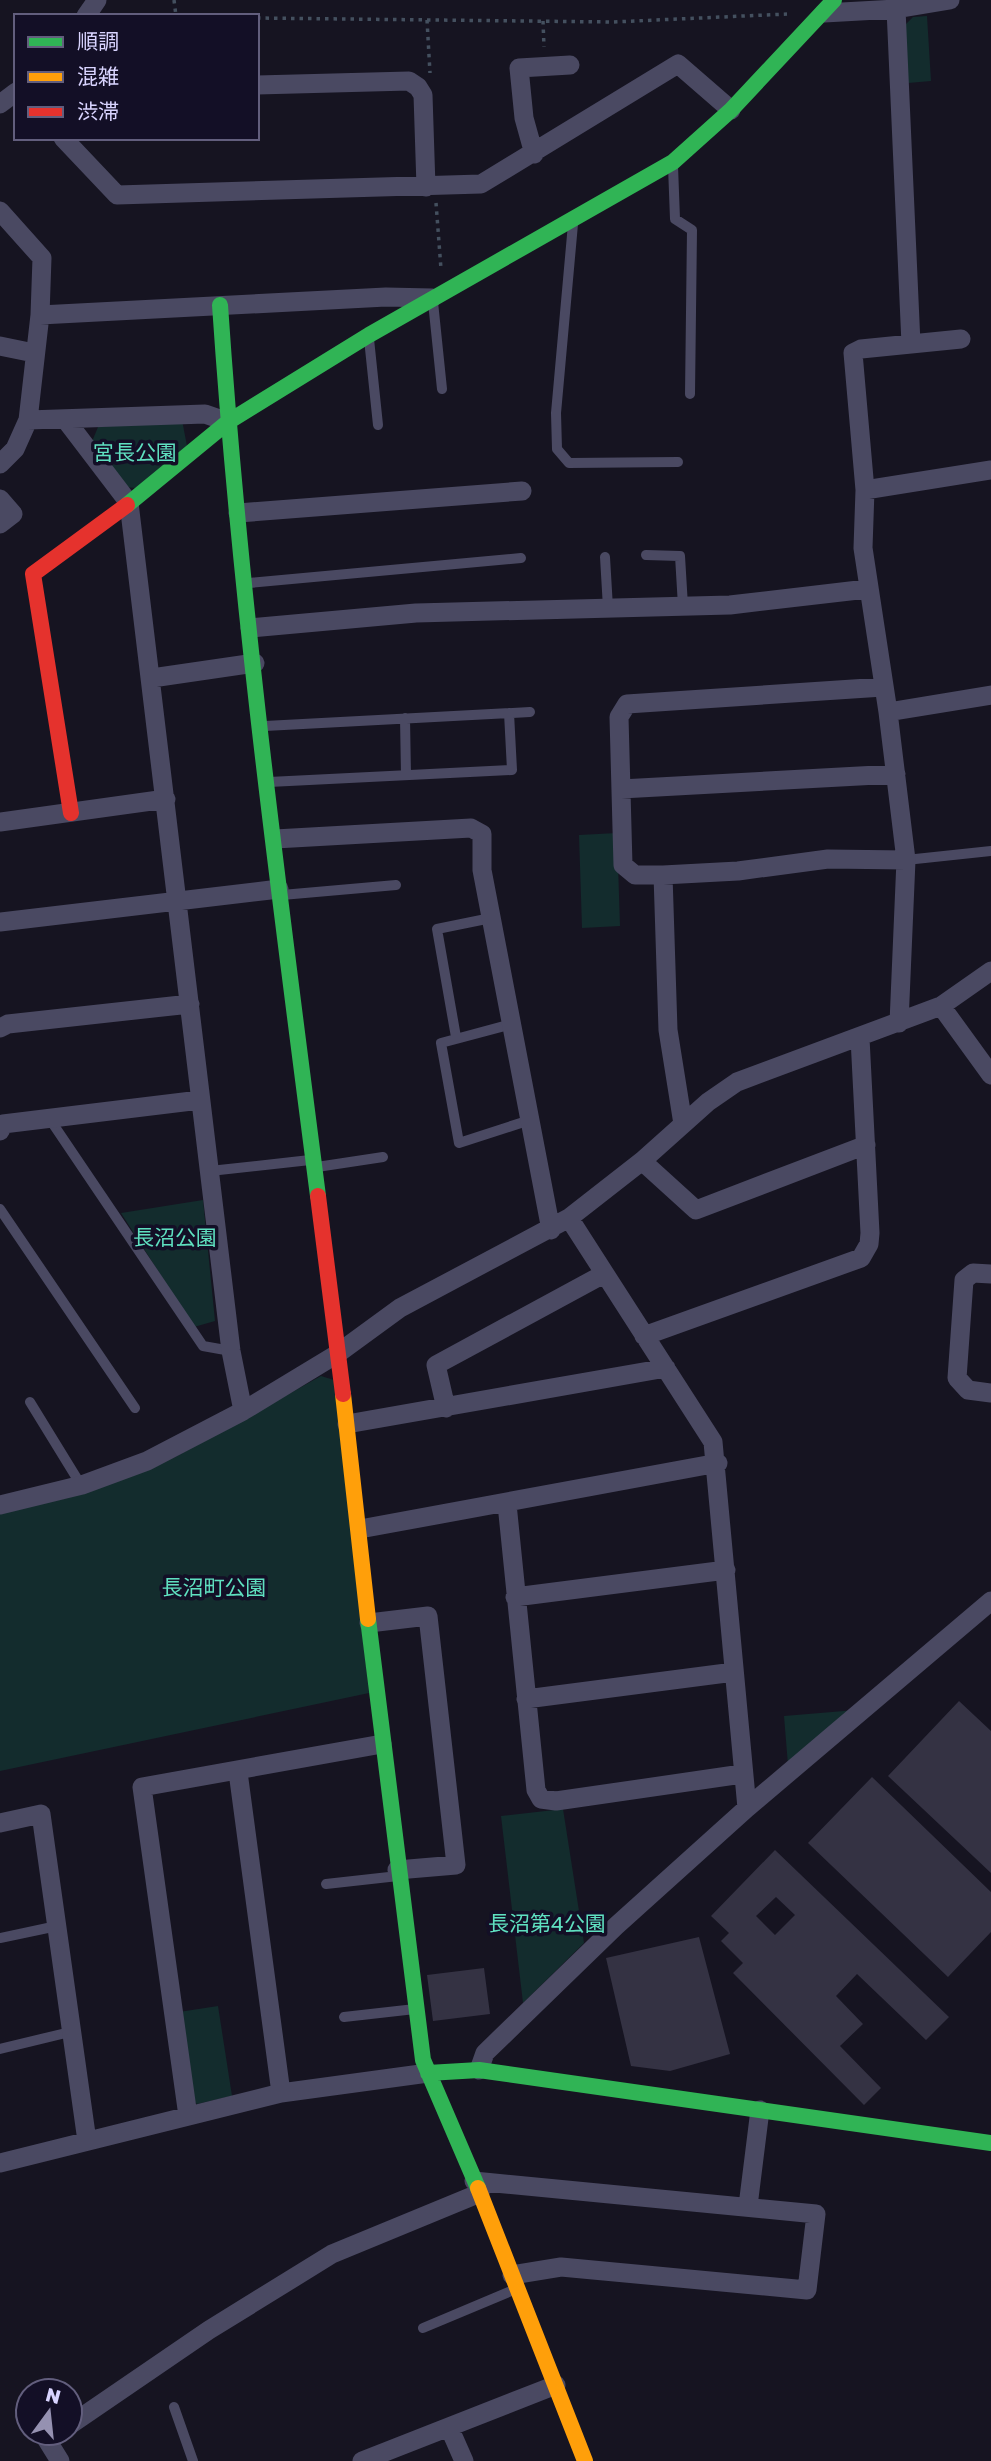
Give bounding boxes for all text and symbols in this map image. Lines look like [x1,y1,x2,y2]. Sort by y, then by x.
legend [14,14,259,140]
text: 順調 [77,28,119,54]
text: 混雑 [77,63,119,89]
text: 渋滞 [77,98,119,124]
park label: 宮長公園 [93,439,177,465]
park label: 長沼公園 [133,1224,217,1250]
park label: 長沼町公園 [162,1574,267,1600]
park label: 長沼第4公園 [488,1910,606,1936]
north arrow [14,2377,84,2447]
text: N [44,2382,63,2408]

